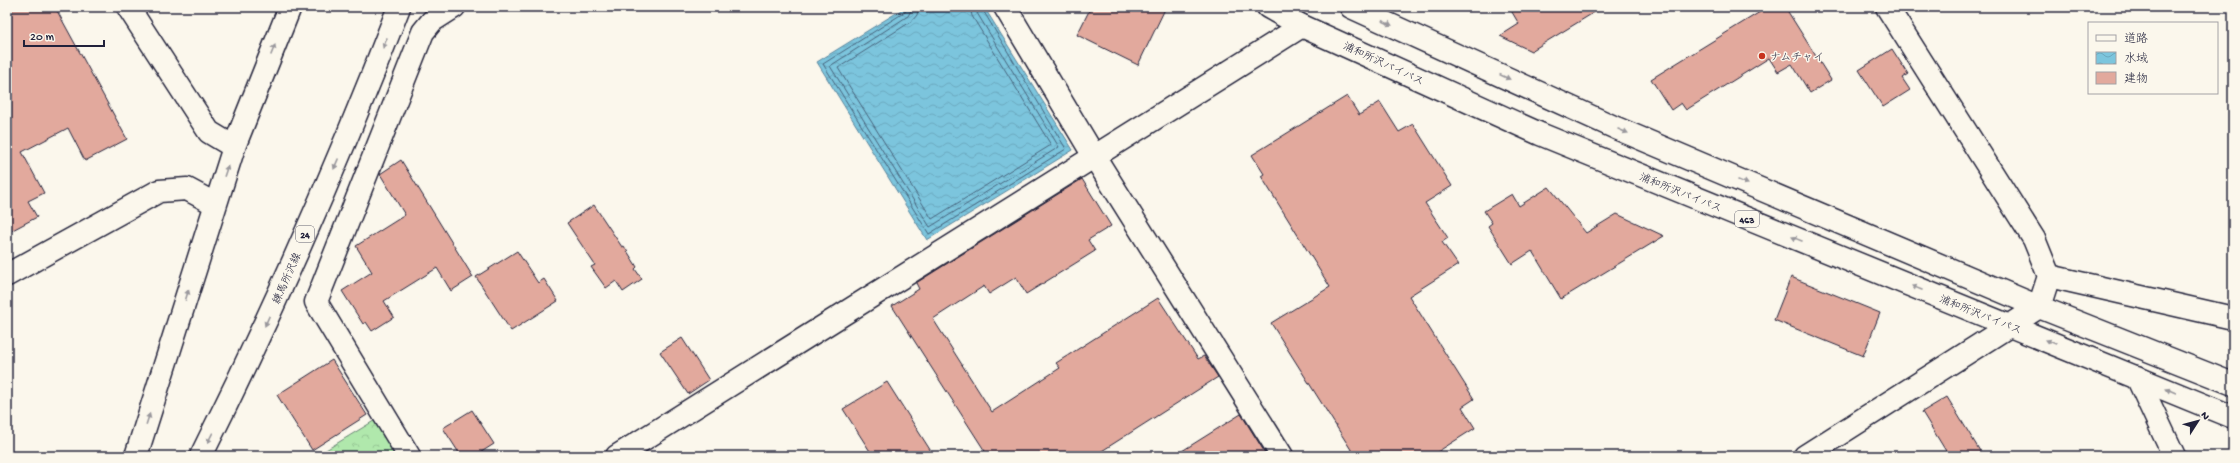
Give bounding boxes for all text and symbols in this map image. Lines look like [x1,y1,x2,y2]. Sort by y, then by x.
one-way arrow [1381,20,1392,26]
scale bar [24,22,104,48]
legend [2088,22,2218,94]
text: 20 m [30,31,55,45]
text: 道路 [2124,32,2148,47]
one-way arrow [382,38,388,50]
street label: 浦和所沢バイパス [1341,40,1426,89]
one-way arrow [270,44,276,55]
marker: ナムチャイ [1757,51,1767,61]
place label: ナムチャイ [1770,52,1824,64]
text: 水域 [2124,52,2148,67]
text: 建物 [2124,72,2148,87]
one-way arrow [1499,74,1510,80]
one-way arrow [1618,129,1630,135]
one-way arrow [332,158,338,170]
one-way arrow [223,165,229,177]
street label: 浦和所沢バイパス [1637,171,1724,216]
one-way arrow [1737,179,1748,185]
road number: 463 [1735,211,1759,227]
road number: 24 [296,226,314,242]
one-way arrow [1791,236,1802,242]
street label: 練馬所沢線 [270,251,304,306]
one-way arrow [1911,285,1923,291]
one-way arrow [184,288,190,300]
street label: 浦和所沢バイパス [1937,293,2024,338]
one-way arrow [263,316,269,328]
one-way arrow [2044,339,2056,345]
one-way arrow [2166,388,2177,394]
north arrow [2178,401,2218,441]
text: N [2198,410,2211,423]
one-way arrow [145,413,151,425]
one-way arrow [207,432,213,444]

